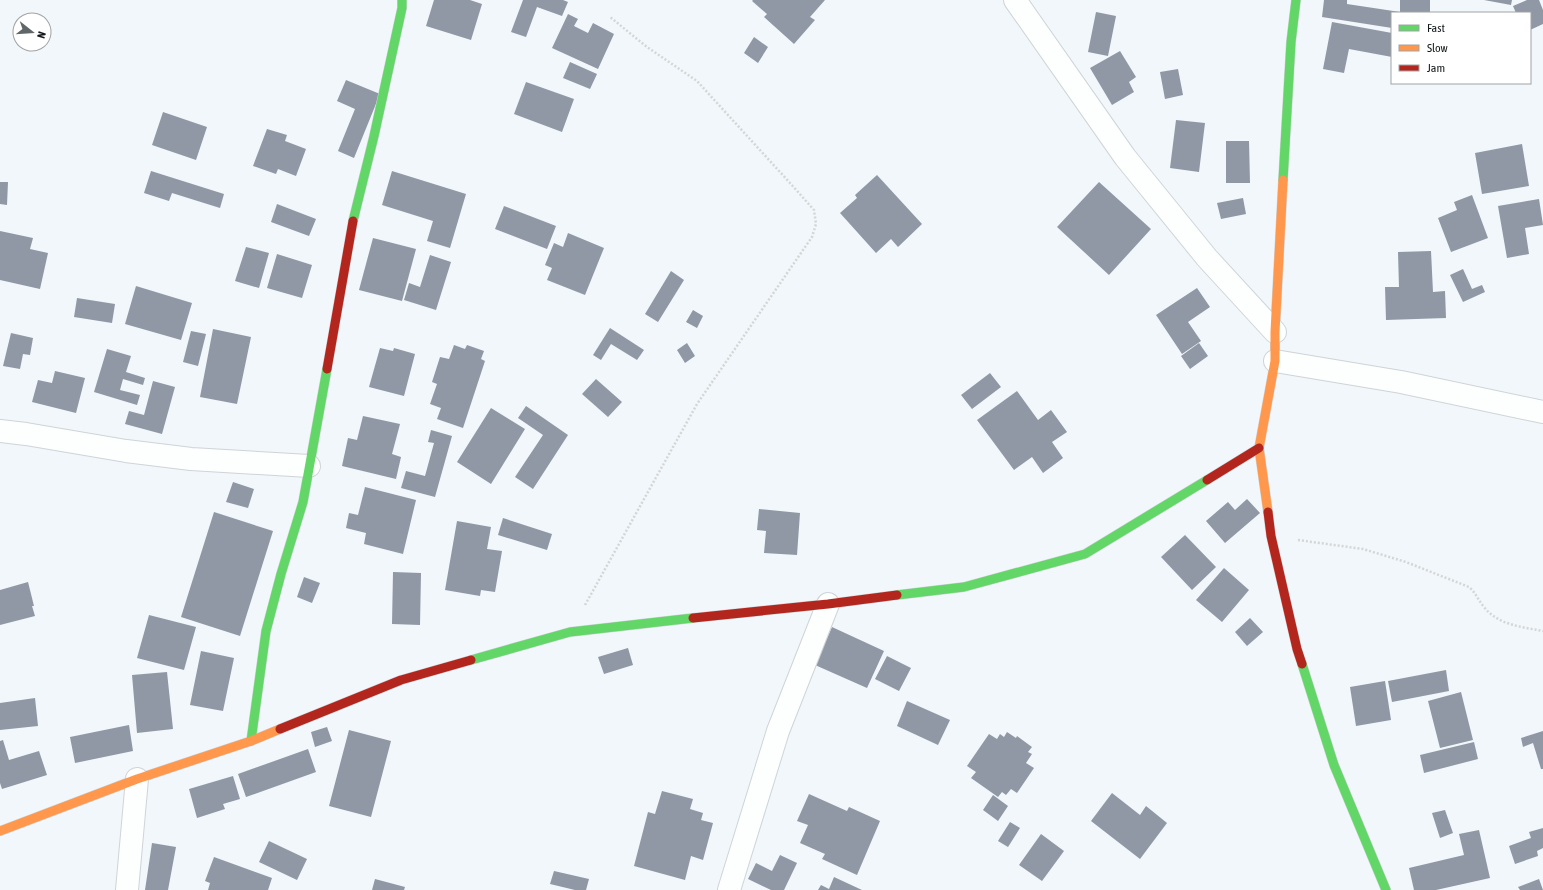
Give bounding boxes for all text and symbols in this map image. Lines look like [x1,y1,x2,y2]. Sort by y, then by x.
north arrow [12,12,52,52]
legend [1391,12,1531,84]
text: Fast [1427,21,1445,35]
text: N [35,30,48,40]
text: Slow [1427,41,1448,55]
text: Jam [1427,61,1445,75]

